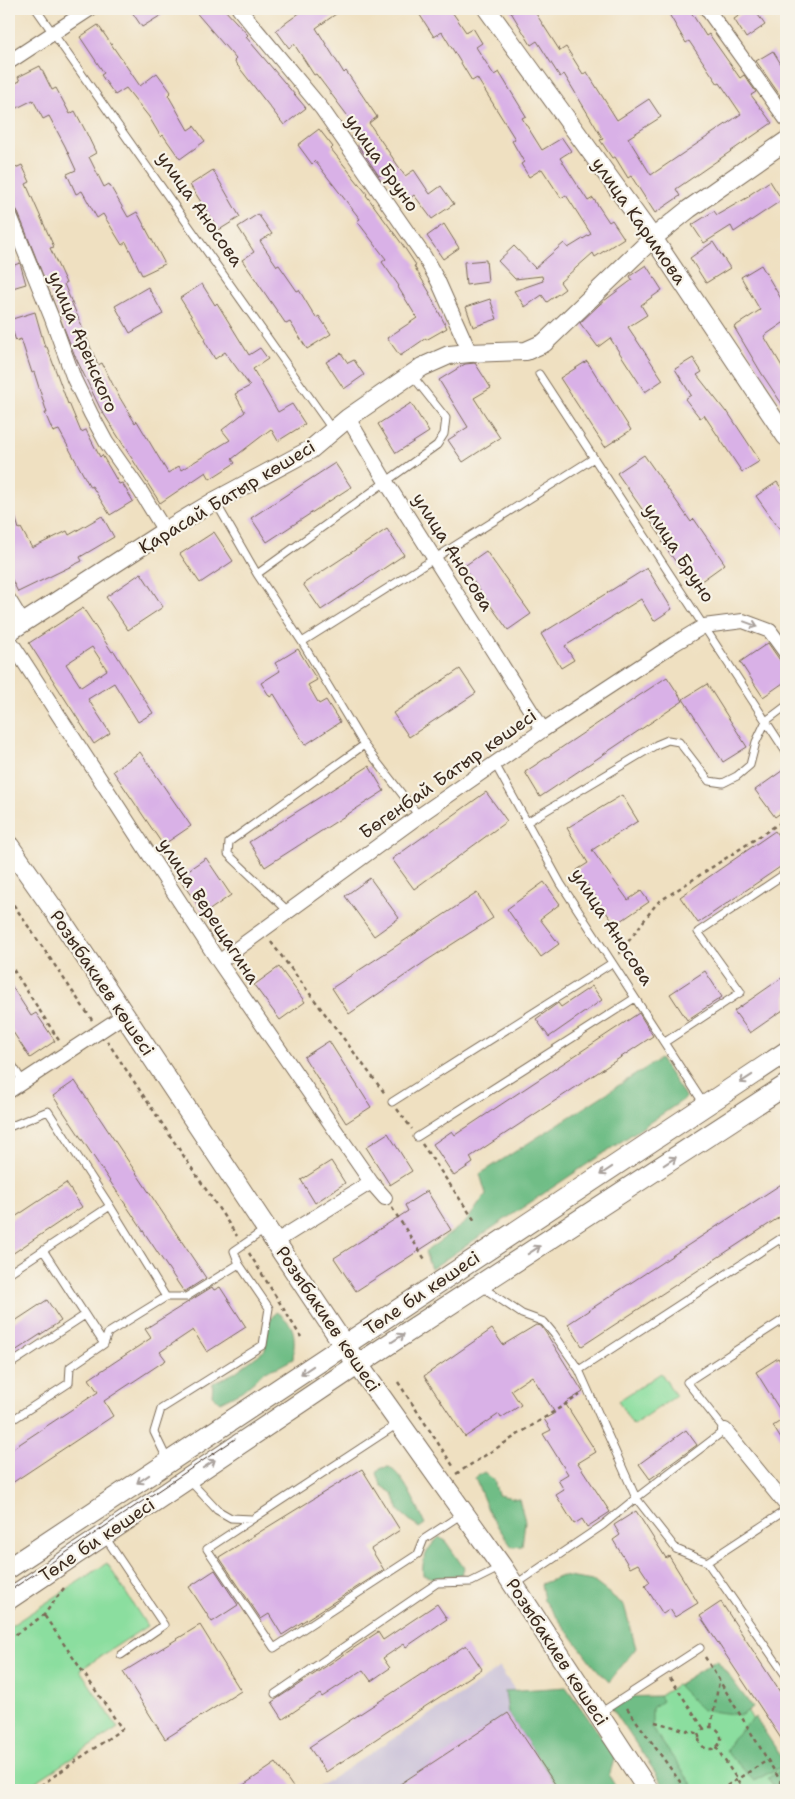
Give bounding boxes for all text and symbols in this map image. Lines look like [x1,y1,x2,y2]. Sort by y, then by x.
street label: улица Бруно [340,109,424,217]
street label: улица Аносова [151,147,249,271]
street label: улица Каримова [586,153,692,289]
street label: улица Аренского [42,268,124,416]
street label: Қарасай Батыр көшесі [134,435,320,559]
street label: улица Аносова [407,488,499,616]
street label: улица Бруно [638,499,720,607]
one-way arrow [743,620,758,629]
street label: Бөгенбай Батыр көшесі [355,704,541,844]
street label: улица Верещагина [153,833,265,989]
street label: улица Аносова [565,864,659,990]
street label: Розыбакиев көшесі [44,905,160,1061]
one-way arrow [739,1074,753,1084]
one-way arrow [663,1155,677,1165]
one-way arrow [599,1166,613,1176]
street label: Розыбакиев көшесі [270,1241,386,1397]
one-way arrow [527,1244,541,1254]
street label: Төле би көшесі [359,1245,485,1341]
one-way arrow [391,1333,405,1343]
one-way arrow [301,1365,315,1375]
one-way arrow [202,1459,216,1470]
one-way arrow [136,1474,150,1484]
street label: Төле би көшесі [34,1492,160,1588]
street label: Розыбакиев көшесі [500,1574,614,1730]

